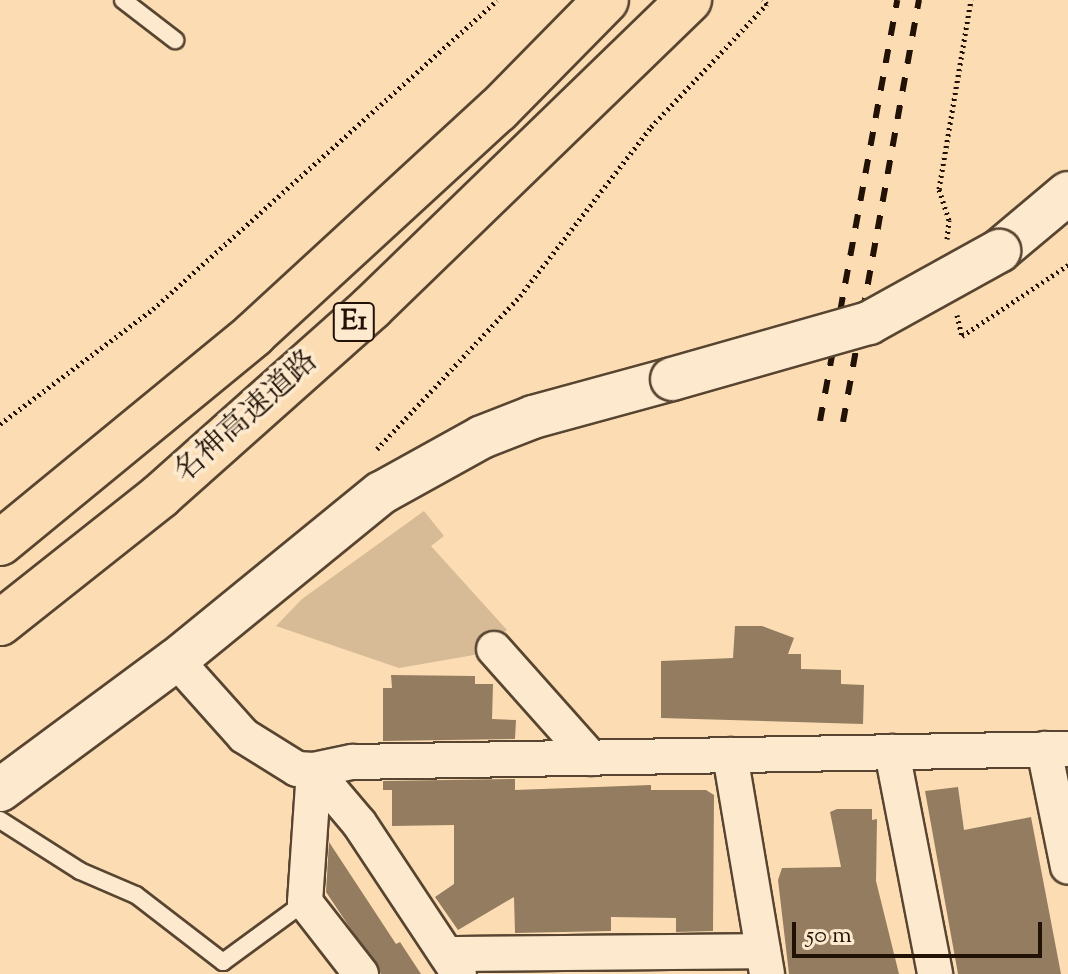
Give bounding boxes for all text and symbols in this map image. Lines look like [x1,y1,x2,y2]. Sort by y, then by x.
road number: E1 [332,298,376,346]
street label: 名神高速道路 [168,344,326,492]
scale bar [796,906,1046,956]
text: 50 m [806,919,852,953]

